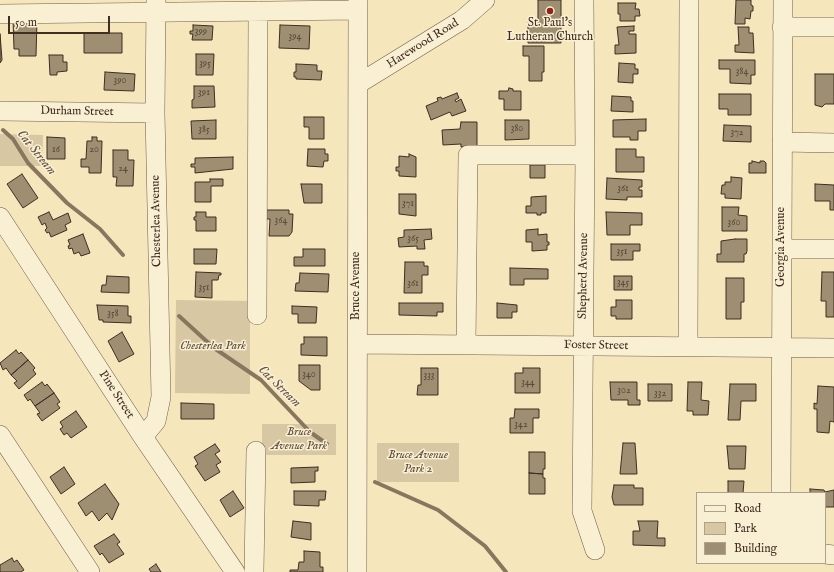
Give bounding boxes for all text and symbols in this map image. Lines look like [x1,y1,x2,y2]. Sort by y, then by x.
marker: St. Paul's Lutheran Church [545,6,555,16]
scale bar [10,8,112,34]
text: 50 m [15,15,37,30]
street label: Harewood Road [384,16,462,72]
place label: St. Paul's Lutheran Church [507,17,593,45]
house number: 399 [195,26,207,38]
house number: 394 [289,31,301,43]
house number: 395 [199,58,211,70]
house number: 384 [736,66,748,78]
house number: 390 [113,75,127,87]
house number: 391 [198,87,210,99]
street label: Durham Street [40,104,114,120]
house number: 380 [511,123,523,135]
house number: 385 [198,124,210,136]
water label: Cat Stream [13,127,59,179]
house number: 372 [730,127,744,139]
house number: 16 [52,144,60,156]
house number: 20 [89,144,99,156]
house number: 24 [118,163,128,175]
street label: Chesterlea Avenue [149,175,165,267]
house number: 361 [617,183,629,195]
house number: 371 [402,198,414,210]
street label: Georgia Avenue [775,207,789,287]
house number: 364 [275,215,287,227]
house number: 360 [728,217,740,229]
house number: 365 [407,233,419,245]
street label: Shepherd Avenue [576,233,592,319]
house number: 351 [616,246,628,258]
street label: Bruce Avenue [350,252,364,320]
house number: 345 [617,277,629,289]
house number: 361 [407,278,419,290]
house number: 351 [198,282,210,294]
house number: 358 [107,308,119,320]
street label: Foster Street [564,338,628,354]
park label: Chesterlea Park [180,340,246,354]
water label: Cat Stream [254,363,304,411]
street label: Pine Street [95,368,137,422]
house number: 340 [302,369,316,381]
house number: 333 [423,370,435,382]
house number: 344 [521,377,535,389]
house number: 302 [617,385,631,397]
house number: 332 [654,388,666,400]
house number: 342 [514,419,528,431]
park label: Bruce Avenue Park [271,426,327,454]
park label: Bruce Avenue Park 2 [388,449,448,477]
legend [696,492,826,564]
text: Road [734,501,761,516]
text: Park [734,521,757,536]
text: Building [734,541,777,556]

